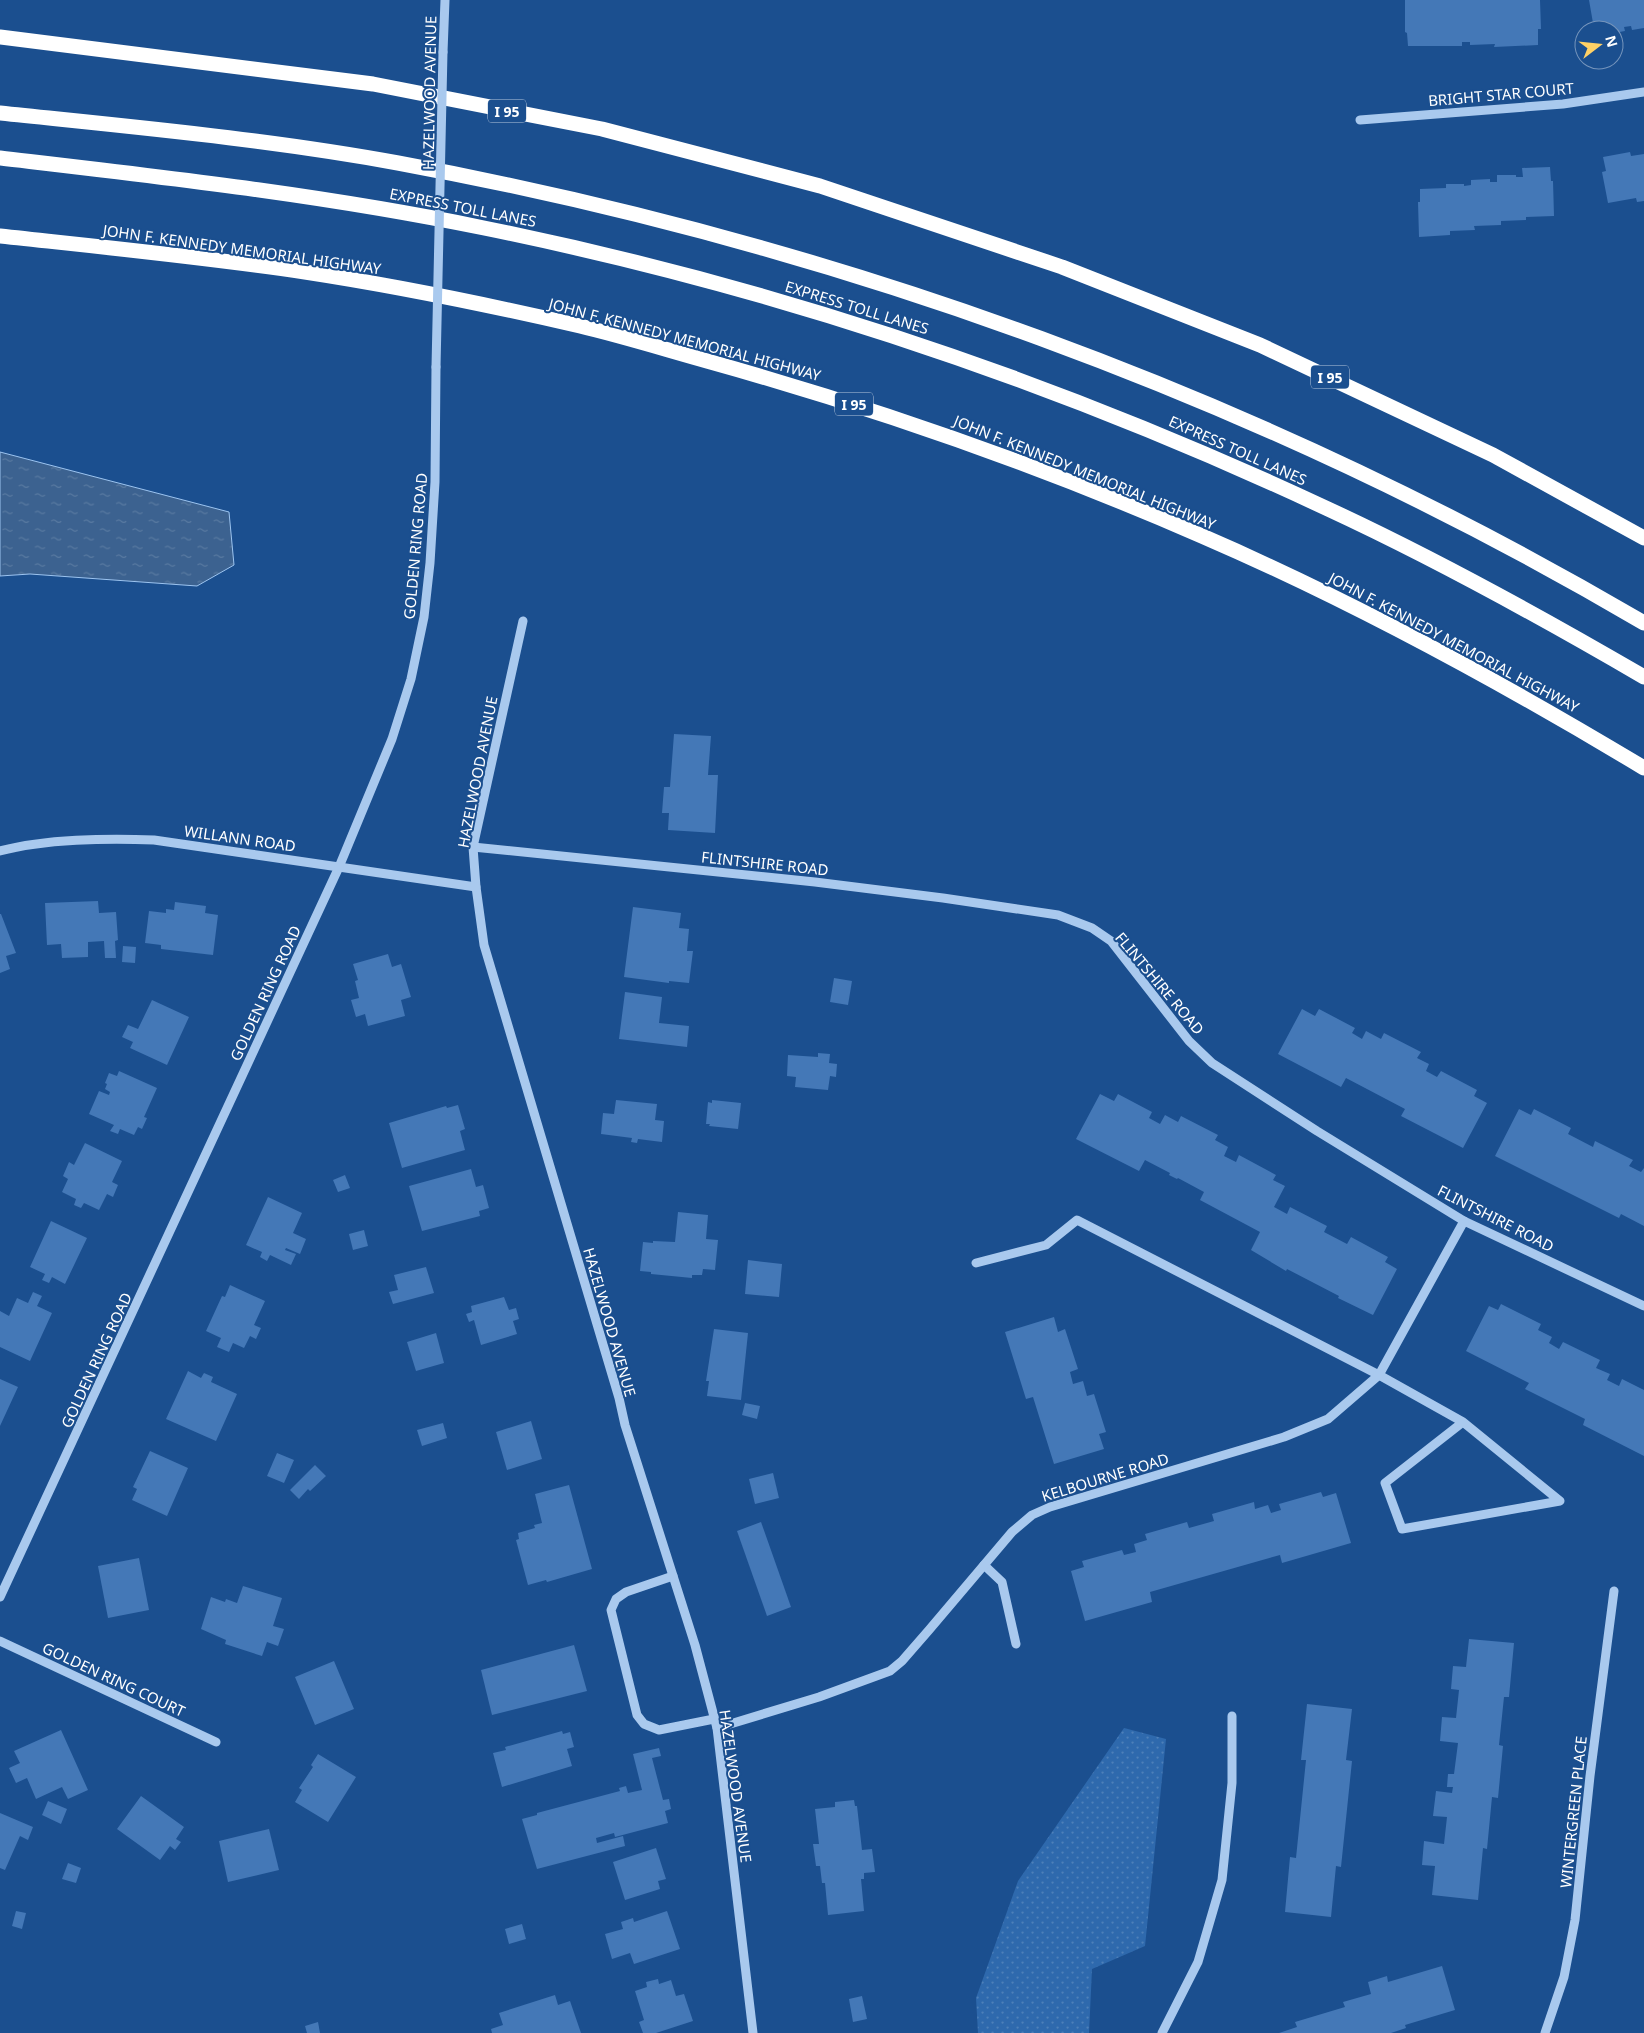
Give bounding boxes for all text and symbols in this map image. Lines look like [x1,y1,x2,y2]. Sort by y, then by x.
street label: HAZELWOOD AVENUE [418,16,440,170]
north arrow [1574,20,1624,70]
text: N [1601,33,1623,49]
street label: BRIGHT STAR COURT [1427,78,1575,110]
road number: I 95 [488,100,526,122]
street label: EXPRESS TOLL LANES [388,183,538,231]
street label: JOHN F. KENNEDY MEMORIAL HIGHWAY [100,219,383,279]
street label: EXPRESS TOLL LANES [783,276,931,338]
street label: JOHN F. KENNEDY MEMORIAL HIGHWAY [545,292,824,385]
road number: I 95 [1311,366,1349,388]
road number: I 95 [835,392,873,416]
street label: JOHN F. KENNEDY MEMORIAL HIGHWAY [949,409,1219,534]
street label: EXPRESS TOLL LANES [1166,411,1310,489]
street label: GOLDEN RING ROAD [399,472,431,620]
street label: JOHN F. KENNEDY MEMORIAL HIGHWAY [1324,566,1583,717]
street label: HAZELWOOD AVENUE [452,694,502,850]
street label: WILLANN ROAD [183,820,297,856]
street label: FLINTSHIRE ROAD [700,846,830,880]
street label: GOLDEN RING ROAD [225,922,305,1064]
street label: FLINTSHIRE ROAD [1111,928,1209,1038]
street label: FLINTSHIRE ROAD [1435,1180,1557,1256]
street label: HAZELWOOD AVENUE [579,1245,641,1399]
street label: GOLDEN RING ROAD [56,1289,136,1431]
street label: KELBOURNE ROAD [1039,1448,1171,1506]
street label: GOLDEN RING COURT [39,1637,189,1721]
street label: HAZELWOOD AVENUE [715,1708,757,1864]
street label: WINTERGREEN PLACE [1555,1735,1591,1889]

